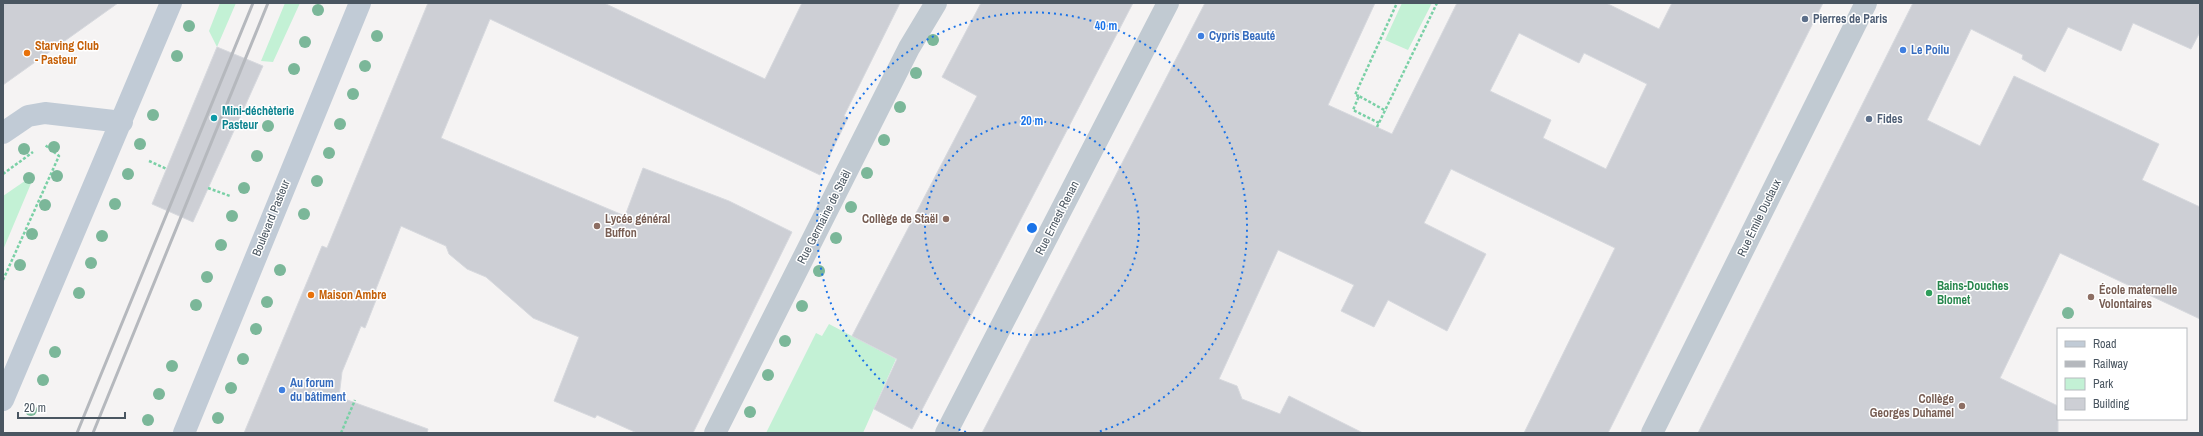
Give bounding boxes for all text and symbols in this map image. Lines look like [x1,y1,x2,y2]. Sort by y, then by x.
place label: Pierres de Paris [1813,11,1888,27]
marker: Pierres de Paris [1800,14,1810,24]
text: 40 m [1095,18,1117,34]
place label: Cypris Beauté [1209,28,1276,44]
marker: Cypris Beauté [1196,31,1206,41]
place label: Starving Club - Pasteur [35,38,99,68]
place label: Le Poilu [1911,42,1949,58]
marker: Le Poilu [1898,45,1908,55]
marker: Starving Club - Pasteur [22,48,32,58]
place label: Mini-déchèterie Pasteur [222,103,295,133]
place label: Fides [1877,111,1903,127]
marker: Mini-déchèterie Pasteur [209,113,219,123]
text: 20 m [1021,113,1043,129]
marker: Fides [1864,114,1874,124]
street label: Rue Germaine de Staël [793,167,855,267]
street label: Boulevard Pasteur [248,177,294,259]
street label: Rue Émile Duclaux [1733,177,1785,259]
street label: Rue Ernest Renan [1031,178,1083,258]
place label: Lycée général Buffon [605,211,671,241]
place label: Collège de Staël [862,211,938,227]
marker: Collège de Staël [941,214,951,224]
marker: Lycée général Buffon [592,221,602,231]
centre of rings [1025,221,1039,235]
place label: Bains-Douches Blomet [1937,278,2009,308]
place label: École maternelle Volontaires [2099,282,2178,312]
place label: Maison Ambre [319,287,387,303]
marker: Bains-Douches Blomet [1924,288,1934,298]
marker: Maison Ambre [306,290,316,300]
marker: École maternelle Volontaires [2086,292,2096,302]
legend [2057,328,2187,420]
text: Road [2093,336,2117,352]
text: Railway [2093,356,2128,372]
place label: Au forum du bâtiment [290,375,346,405]
text: Park [2093,376,2113,392]
marker: Au forum du bâtiment [277,385,287,395]
place label: Collège Georges Duhamel [1870,391,1955,421]
scale bar [18,394,125,420]
text: Building [2093,396,2130,412]
text: 20 m [24,400,46,416]
marker: Collège Georges Duhamel [1957,401,1967,411]

